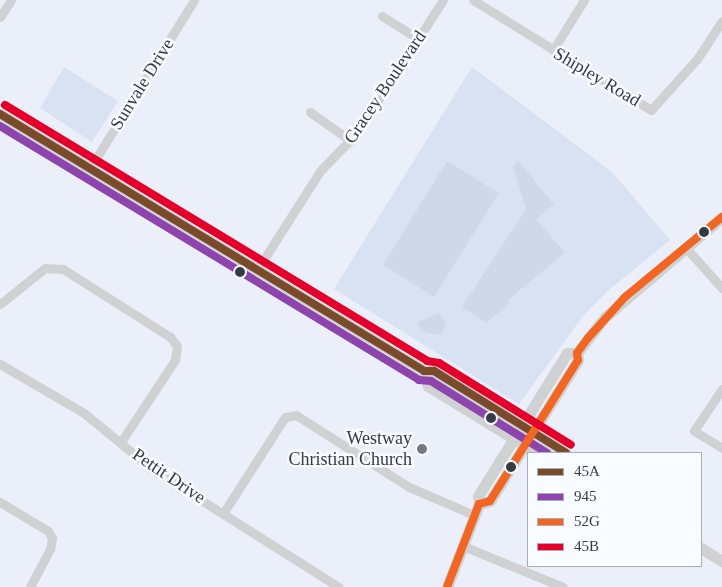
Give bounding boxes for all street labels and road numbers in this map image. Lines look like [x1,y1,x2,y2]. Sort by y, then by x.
street label: Gracey Boulevard [339,26,431,148]
street label: Sunvale Drive [105,34,179,134]
street label: Shipley Road [550,43,644,111]
street label: Pettit Drive [128,444,210,508]

